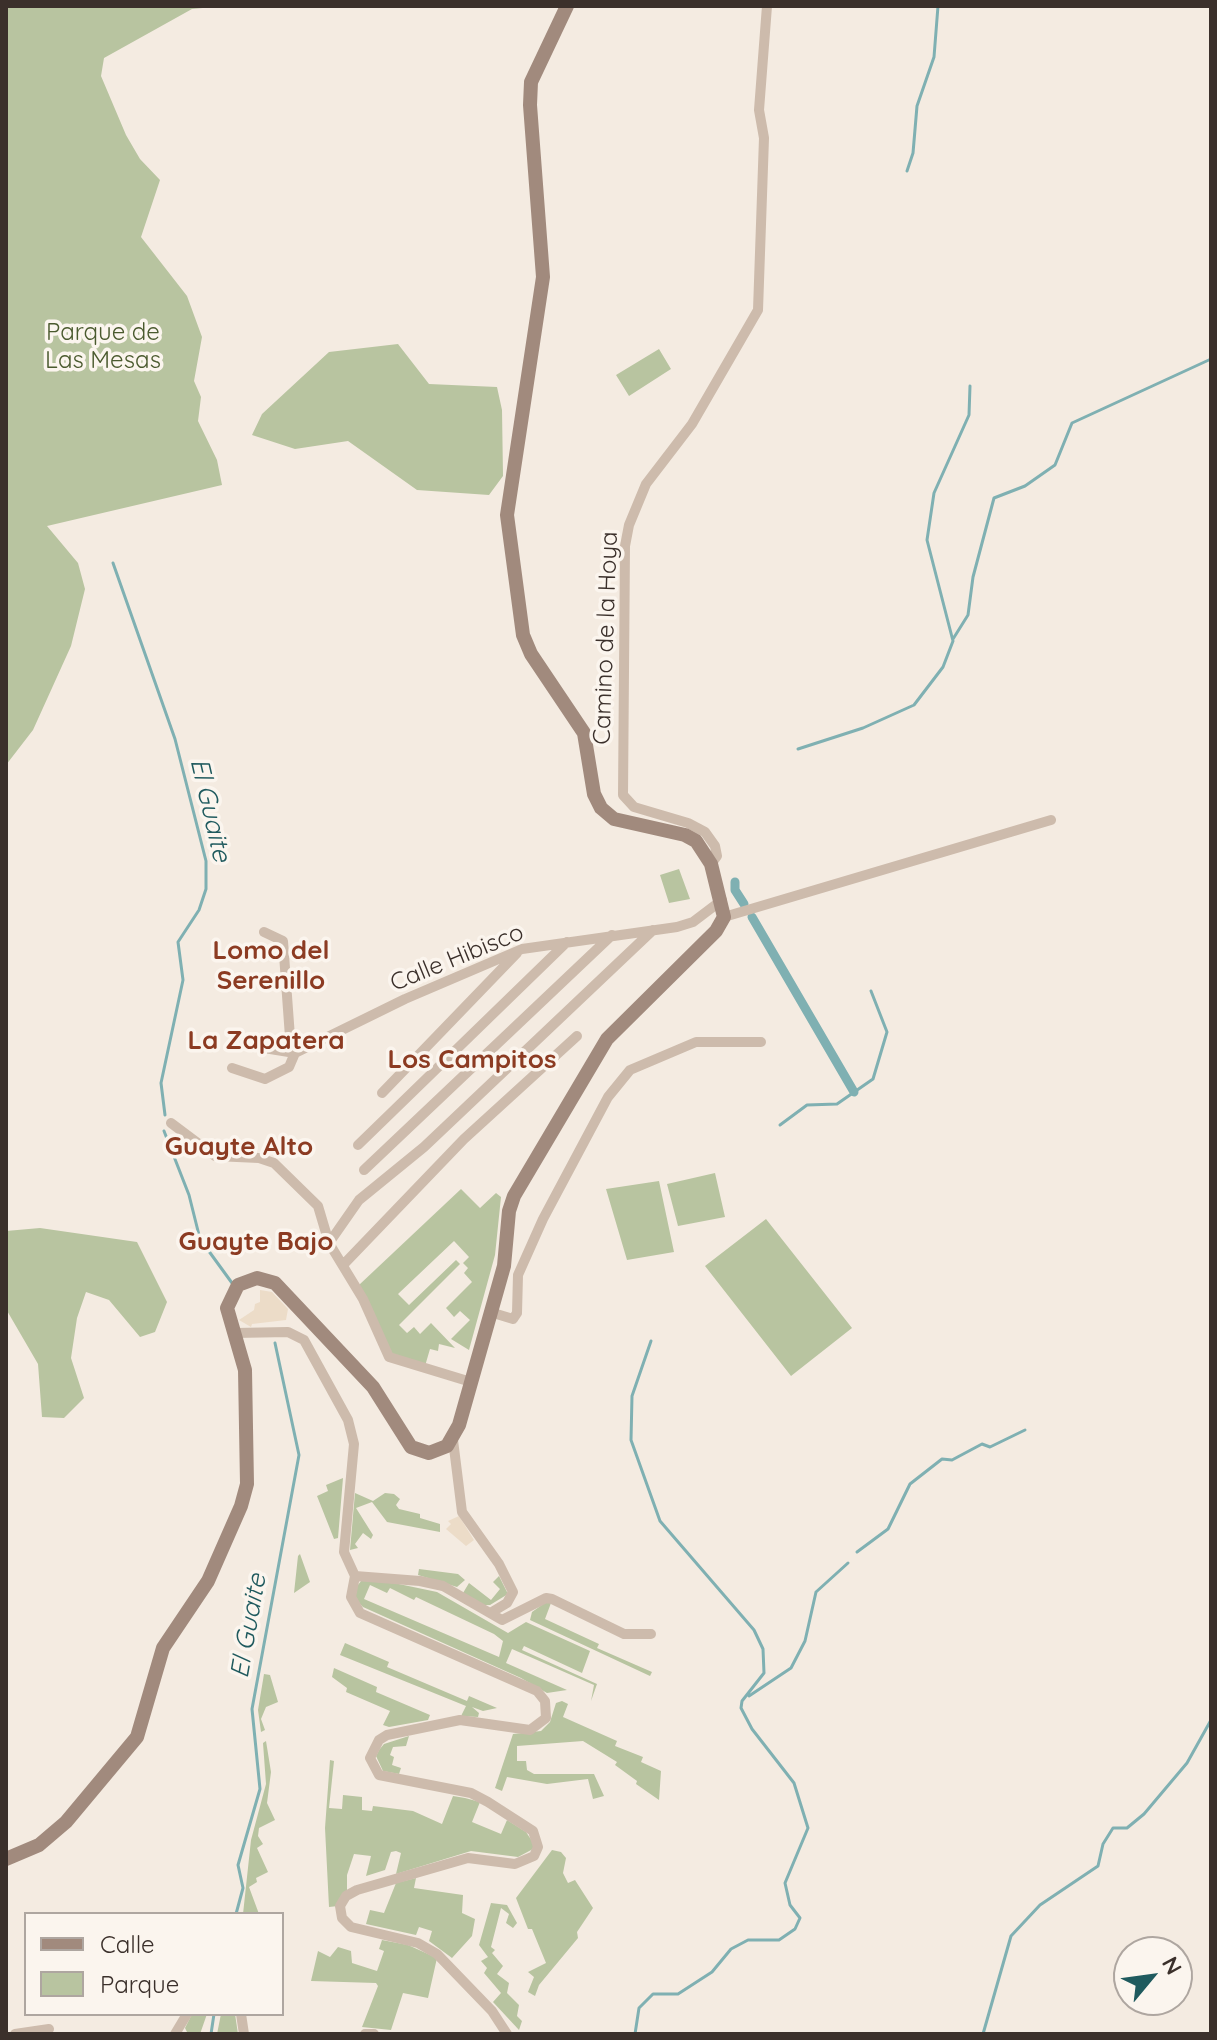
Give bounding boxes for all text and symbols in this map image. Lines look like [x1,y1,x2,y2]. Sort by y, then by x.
park label: Parque de Las Mesas [45,319,161,375]
street label: Camino de la Hoya [588,531,624,745]
water label: El Guaite [183,755,237,865]
street label: Calle Hibisco [386,918,528,998]
district label: Lomo del Serenillo [213,935,329,996]
district label: La Zapatera [187,1025,345,1057]
district label: Los Campitos [388,1044,556,1076]
district label: Guayte Alto [165,1131,313,1163]
district label: Guayte Bajo [179,1226,333,1258]
water label: El Guaite [224,1571,274,1681]
legend [24,1912,284,2016]
text: Calle [100,1929,155,1959]
north arrow [1113,1936,1193,2016]
text: N [1156,1951,1188,1979]
text: Parque [100,1969,179,1999]

